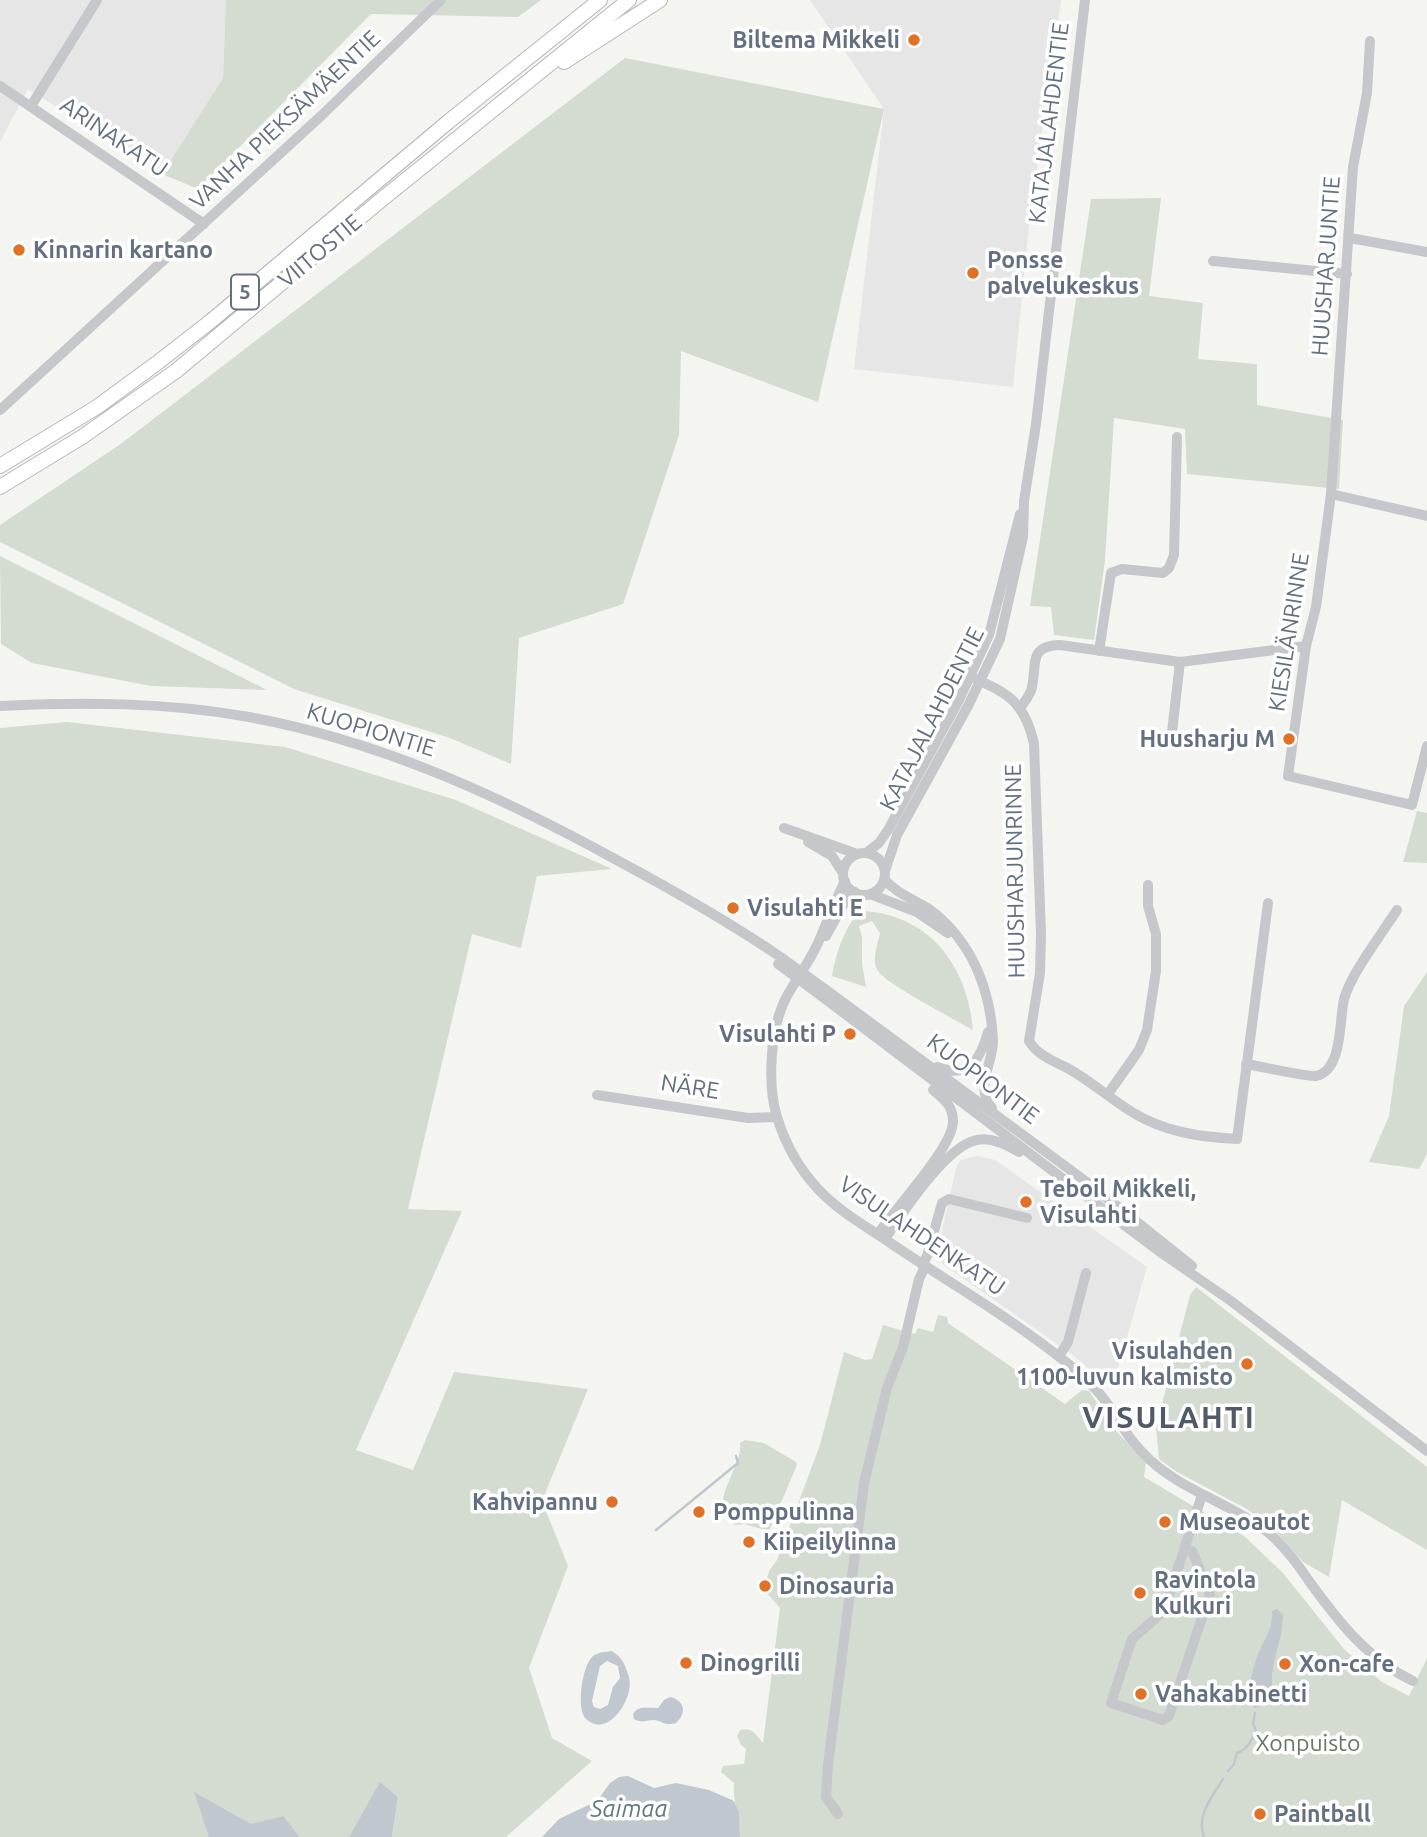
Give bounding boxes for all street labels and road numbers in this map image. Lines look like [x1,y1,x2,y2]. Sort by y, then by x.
street label: KATAJALAHDENTIE [1023,21,1075,225]
street label: VANHA PIEKSÄMÄENTIE [184,25,386,215]
street label: ARINAKATU [55,91,173,183]
street label: HUUSHARJUNTIE [1306,175,1346,357]
street label: VIITOSTIE [273,208,367,294]
road number: 5 [231,274,259,310]
street label: KIESILÄNRINNE [1263,551,1315,713]
street label: KATAJALAHDENTIE [874,623,990,815]
street label: KUOPIONTIE [303,697,439,763]
street label: HUUSHARJUNRINNE [999,763,1031,979]
street label: KUOPIONTIE [922,1028,1044,1130]
street label: NÄRE [659,1069,721,1105]
street label: VISULAHDENKATU [834,1170,1010,1302]

